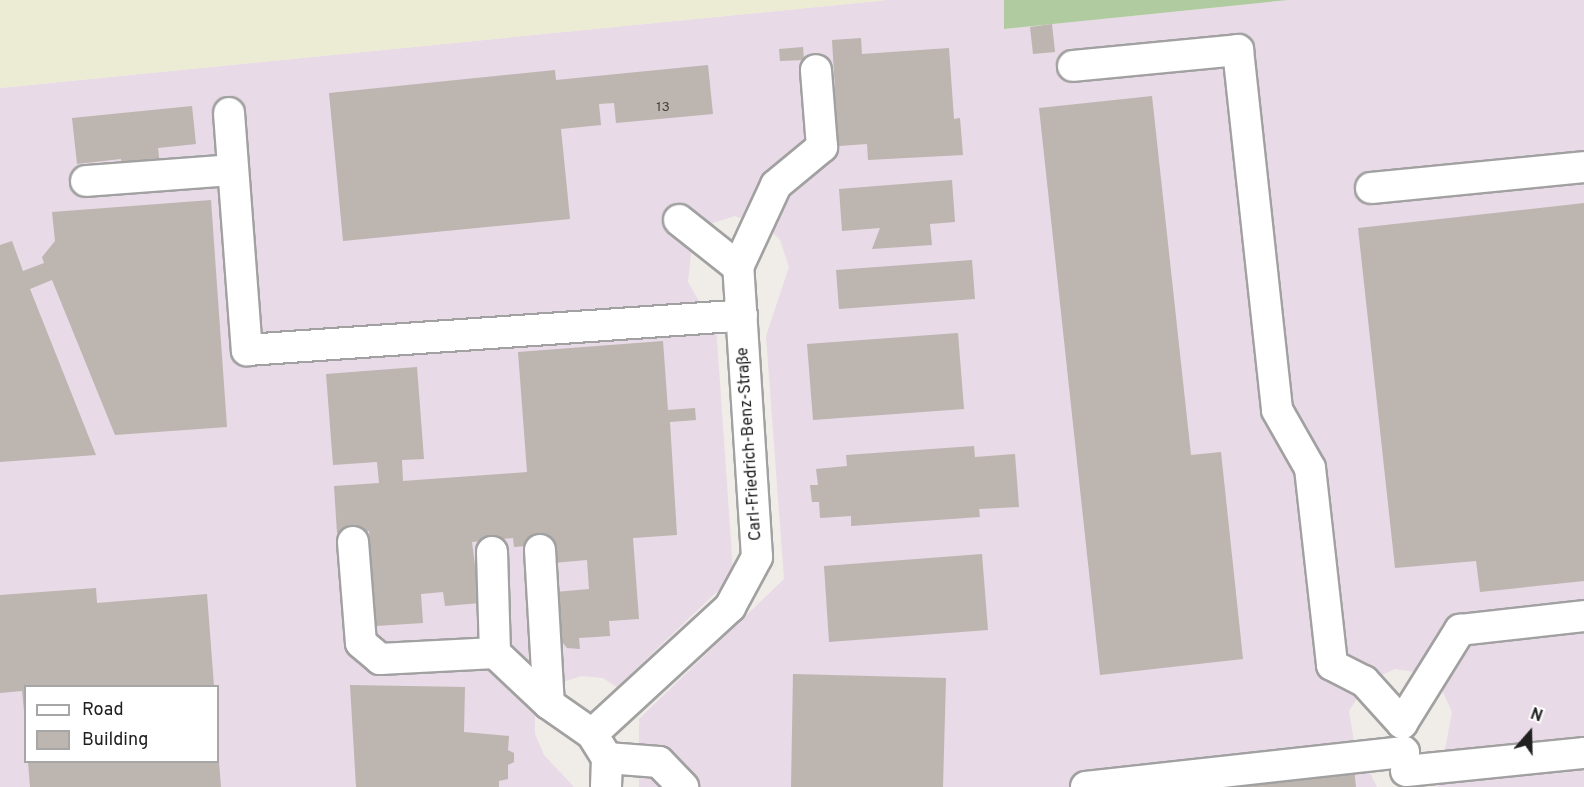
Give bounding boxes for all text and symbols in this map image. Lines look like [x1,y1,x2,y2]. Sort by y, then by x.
house number: 13 [656,100,670,116]
street label: Carl-Friedrich-Benz-Straße [734,347,766,541]
legend [24,685,219,763]
text: Road [82,699,124,722]
north arrow [1500,703,1560,763]
text: N [1527,705,1545,727]
text: Building [82,729,148,752]

